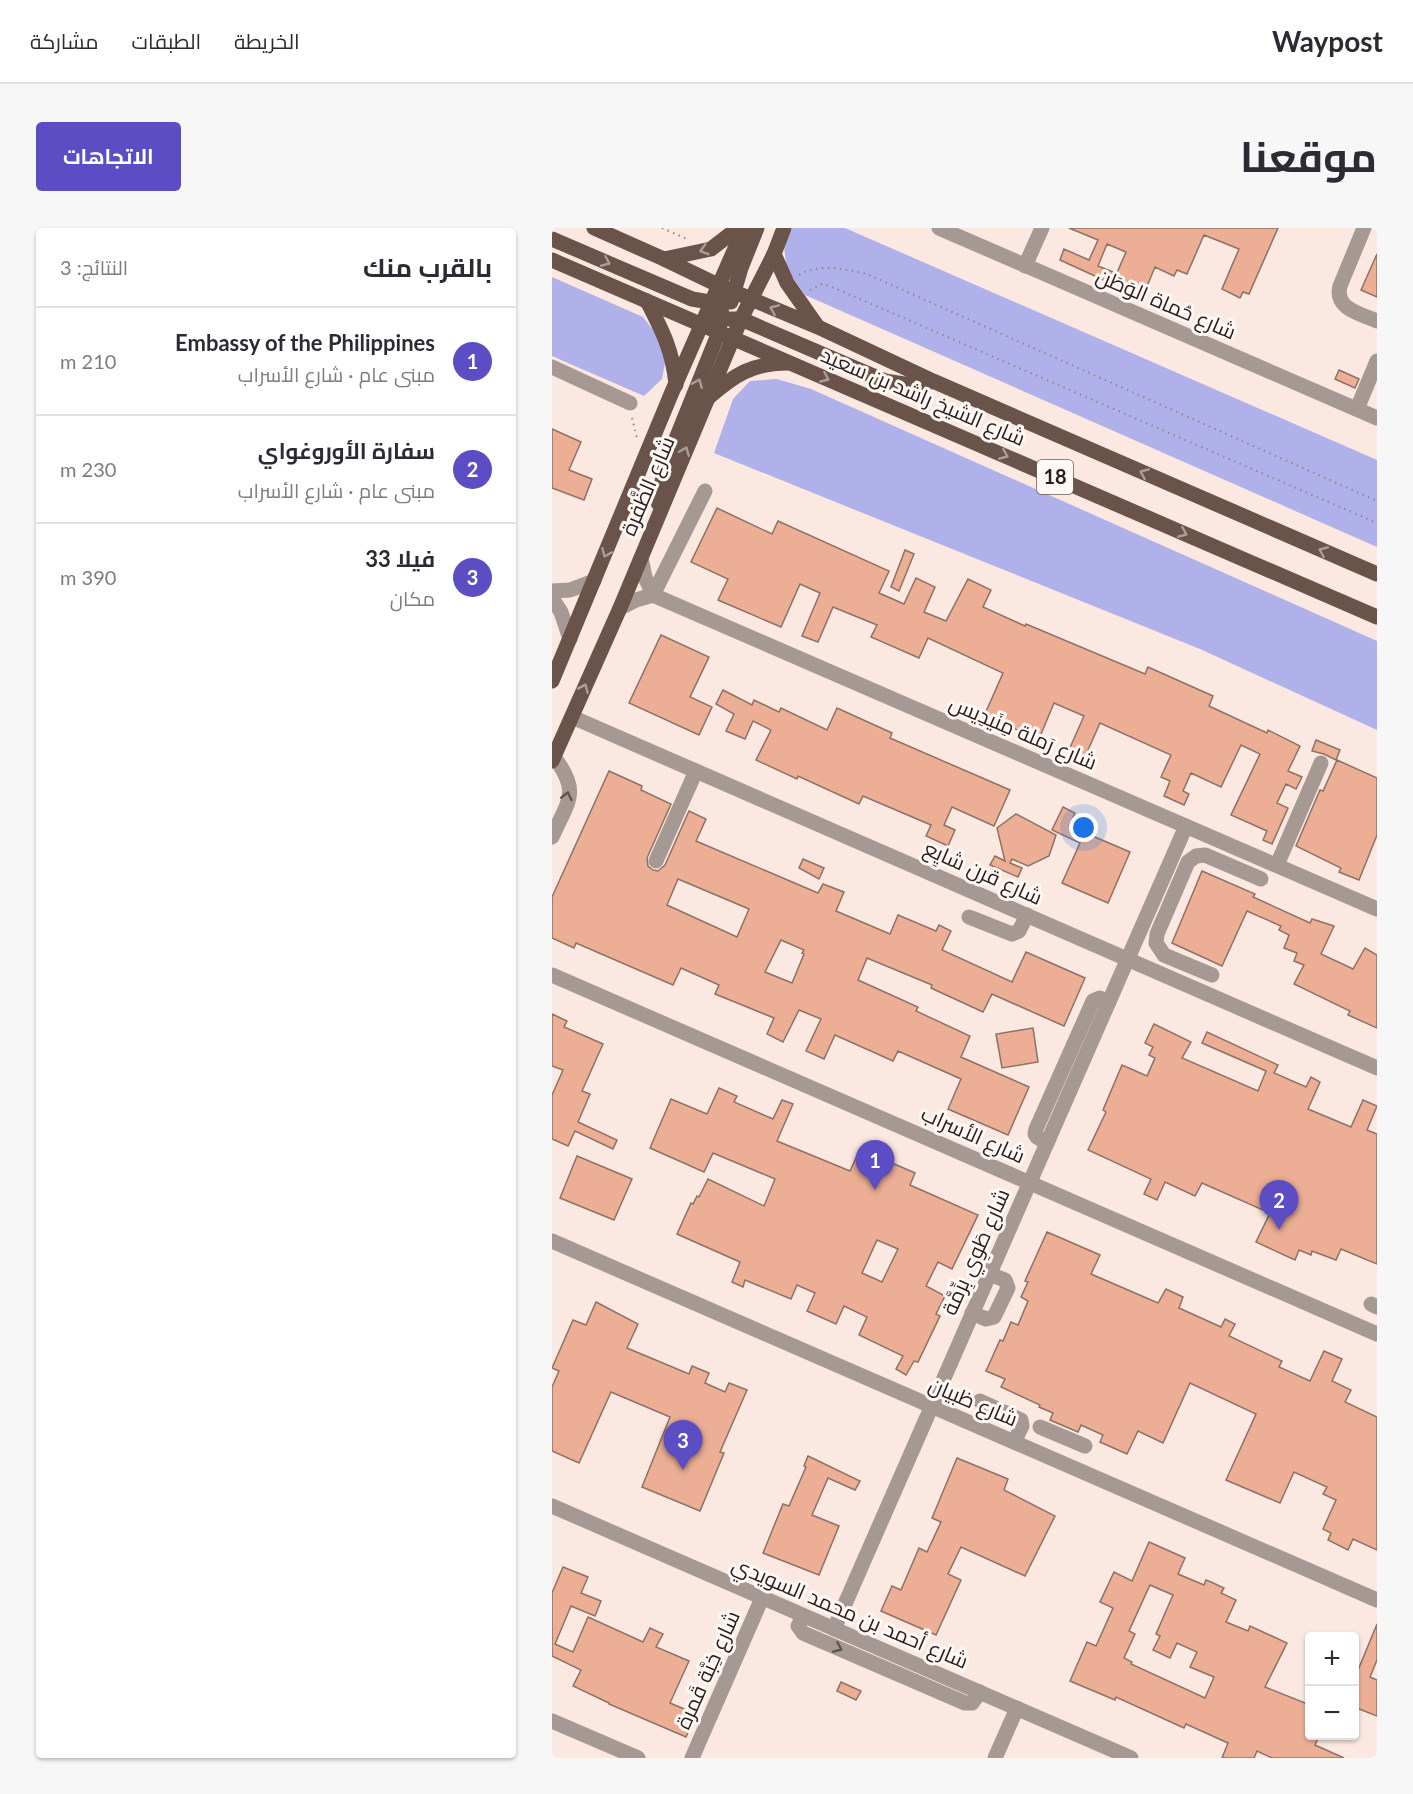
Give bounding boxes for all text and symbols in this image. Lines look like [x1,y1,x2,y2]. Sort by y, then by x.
text: Waypost [1272,24,1383,58]
text: مشاركة [30,28,99,53]
text: الطبقات [132,28,201,53]
text: الخريطة [234,28,300,53]
button: الاتجاهات [36,122,181,191]
text: موقعنا [1240,131,1377,181]
one-way arrow [699,243,710,255]
text: بالقرب منك [363,251,492,283]
text: النتائج: 3 [60,255,128,279]
one-way arrow [599,255,610,267]
street label: شارع حُماة الوَطَن [1092,262,1240,346]
one-way arrow [770,304,781,316]
text: Embassy of the Philippines [175,329,435,356]
street label: شارع الشيخ راشد بن سعيد [817,341,1029,453]
text: 210 m [60,349,116,373]
text: 1 [467,349,478,373]
text: مبنى عام · شارع الأسراب [238,362,435,386]
one-way arrow [819,370,830,382]
one-way arrow [691,378,703,389]
street label: شارع الظَّفرة [615,432,681,540]
text: سفارة الأوروغواي [258,437,435,464]
one-way arrow [678,446,690,457]
one-way arrow [998,448,1009,460]
text: 230 m [60,457,116,481]
text: 2 [467,457,478,481]
road number: 18 [1037,460,1073,494]
one-way arrow [1140,468,1151,480]
text: مبنى عام · شارع الأسراب [238,478,435,502]
one-way arrow [1177,526,1188,538]
text: فيلا 33 [365,545,435,572]
one-way arrow [601,546,613,557]
one-way arrow [1319,546,1330,558]
text: 390 m [60,565,116,589]
text: 3 [467,565,478,589]
text: مكان [390,586,435,610]
one-way arrow [577,684,589,695]
street label: شارع رَملة مِنَيدِيس [945,689,1101,777]
one-way arrow [560,791,573,801]
your location [1069,813,1098,842]
street label: شارع قرن شايِع [919,834,1047,912]
street label: شارع الأسراب [917,1100,1029,1170]
pin: 1 [856,1140,894,1190]
pin: 2 [1260,1180,1298,1230]
street label: شارع طَوِي بِرِّمَّة [936,1184,1018,1320]
street label: شارع ظبيان [924,1371,1022,1433]
pin: 3 [664,1420,702,1470]
street label: شارع أحمد بن محمد السويدي [727,1550,972,1677]
street label: شارع خِبَّة قَمرة [669,1606,747,1734]
map controls [1305,1632,1359,1740]
button: + [1305,1632,1359,1686]
one-way arrow [832,1641,843,1653]
button: − [1305,1686,1359,1740]

